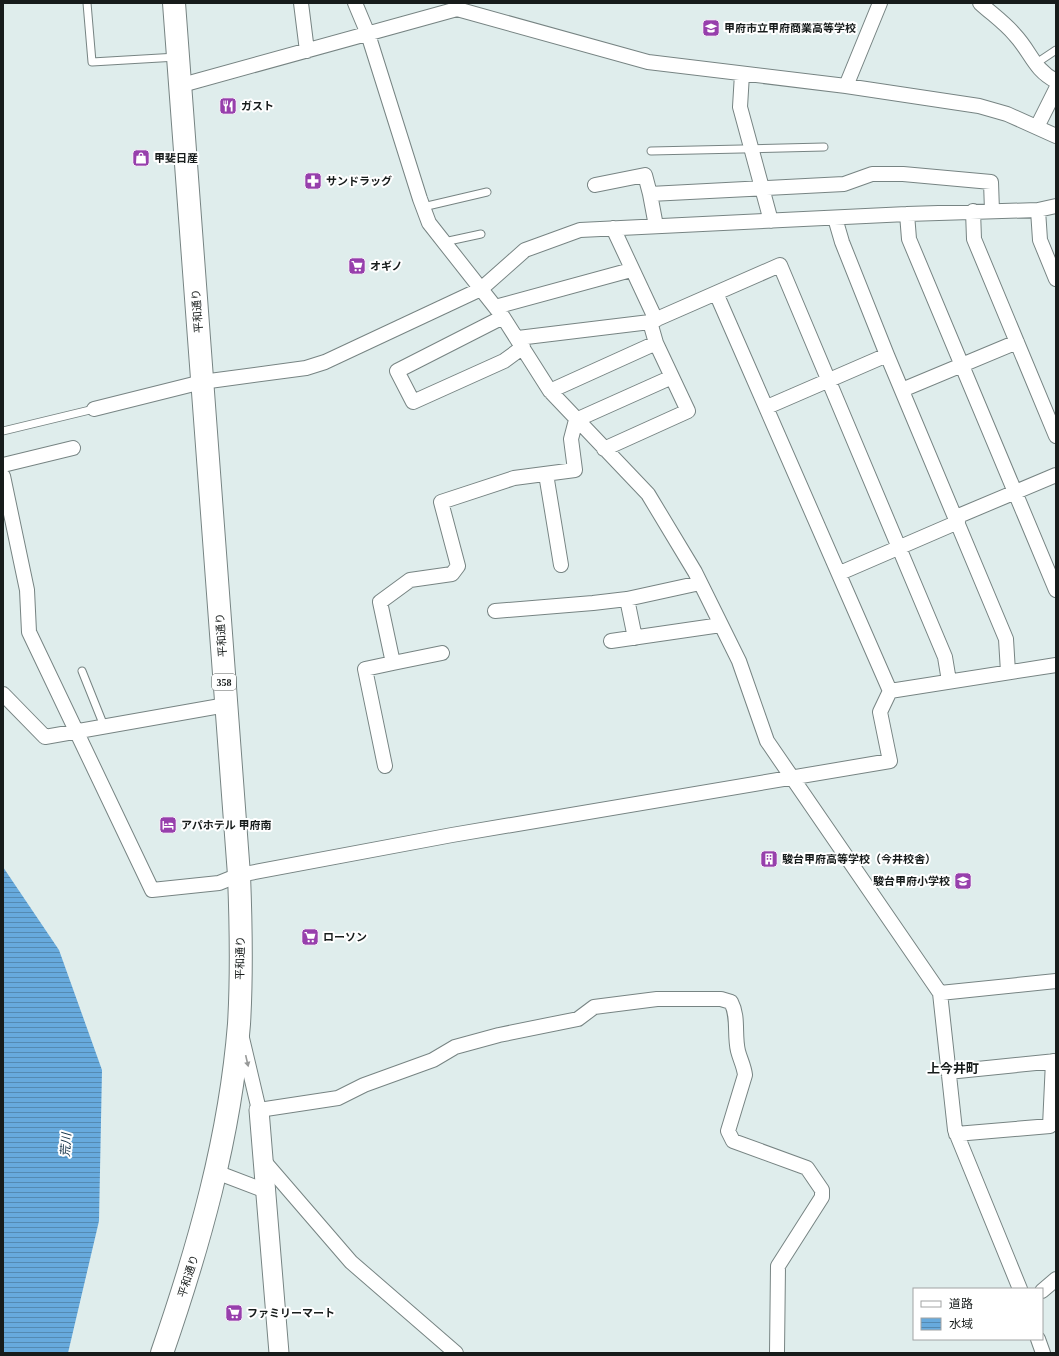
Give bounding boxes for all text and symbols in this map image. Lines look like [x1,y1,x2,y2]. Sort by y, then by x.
school or university icon: 甲府市立甲府商業高等学校 [701,18,721,38]
place label: 甲府市立甲府商業高等学校 [724,22,856,34]
restaurant icon: ガスト [218,96,238,116]
place label: ガスト [241,100,274,112]
shop icon: 甲斐日産 [131,148,151,168]
place label: 甲斐日産 [154,152,198,164]
pharmacy icon: サンドラッグ [303,171,323,191]
place label: サンドラッグ [326,175,392,187]
supermarket icon: オギノ [347,256,367,276]
place label: オギノ [370,260,403,272]
street label: 平和通り [189,289,205,333]
street label: 平和通り [213,613,229,657]
road number: 358 [212,674,236,690]
hotel icon: アパホテル 甲府南 [158,815,178,835]
place label: アパホテル 甲府南 [181,819,272,831]
building icon: 駿台甲府高等学校（今井校舎） [759,849,779,869]
place label: 駿台甲府高等学校（今井校舎） [782,853,936,865]
school or university icon: 駿台甲府小学校 [953,871,973,891]
place label: 駿台甲府小学校 [873,875,950,887]
supermarket icon: ローソン [300,927,320,947]
place label: ローソン [323,931,367,943]
street label: 平和通り [234,936,246,980]
one-way arrow [245,1055,251,1067]
district label: 上今井町 [927,1061,979,1076]
water label: 荒川 [58,1131,74,1157]
street label: 平和通り [175,1253,201,1299]
legend [913,1288,1043,1340]
text: 道路 [949,1297,973,1311]
supermarket icon: ファミリーマート [224,1303,244,1323]
place label: ファミリーマート [247,1307,335,1319]
text: 水域 [949,1317,973,1331]

